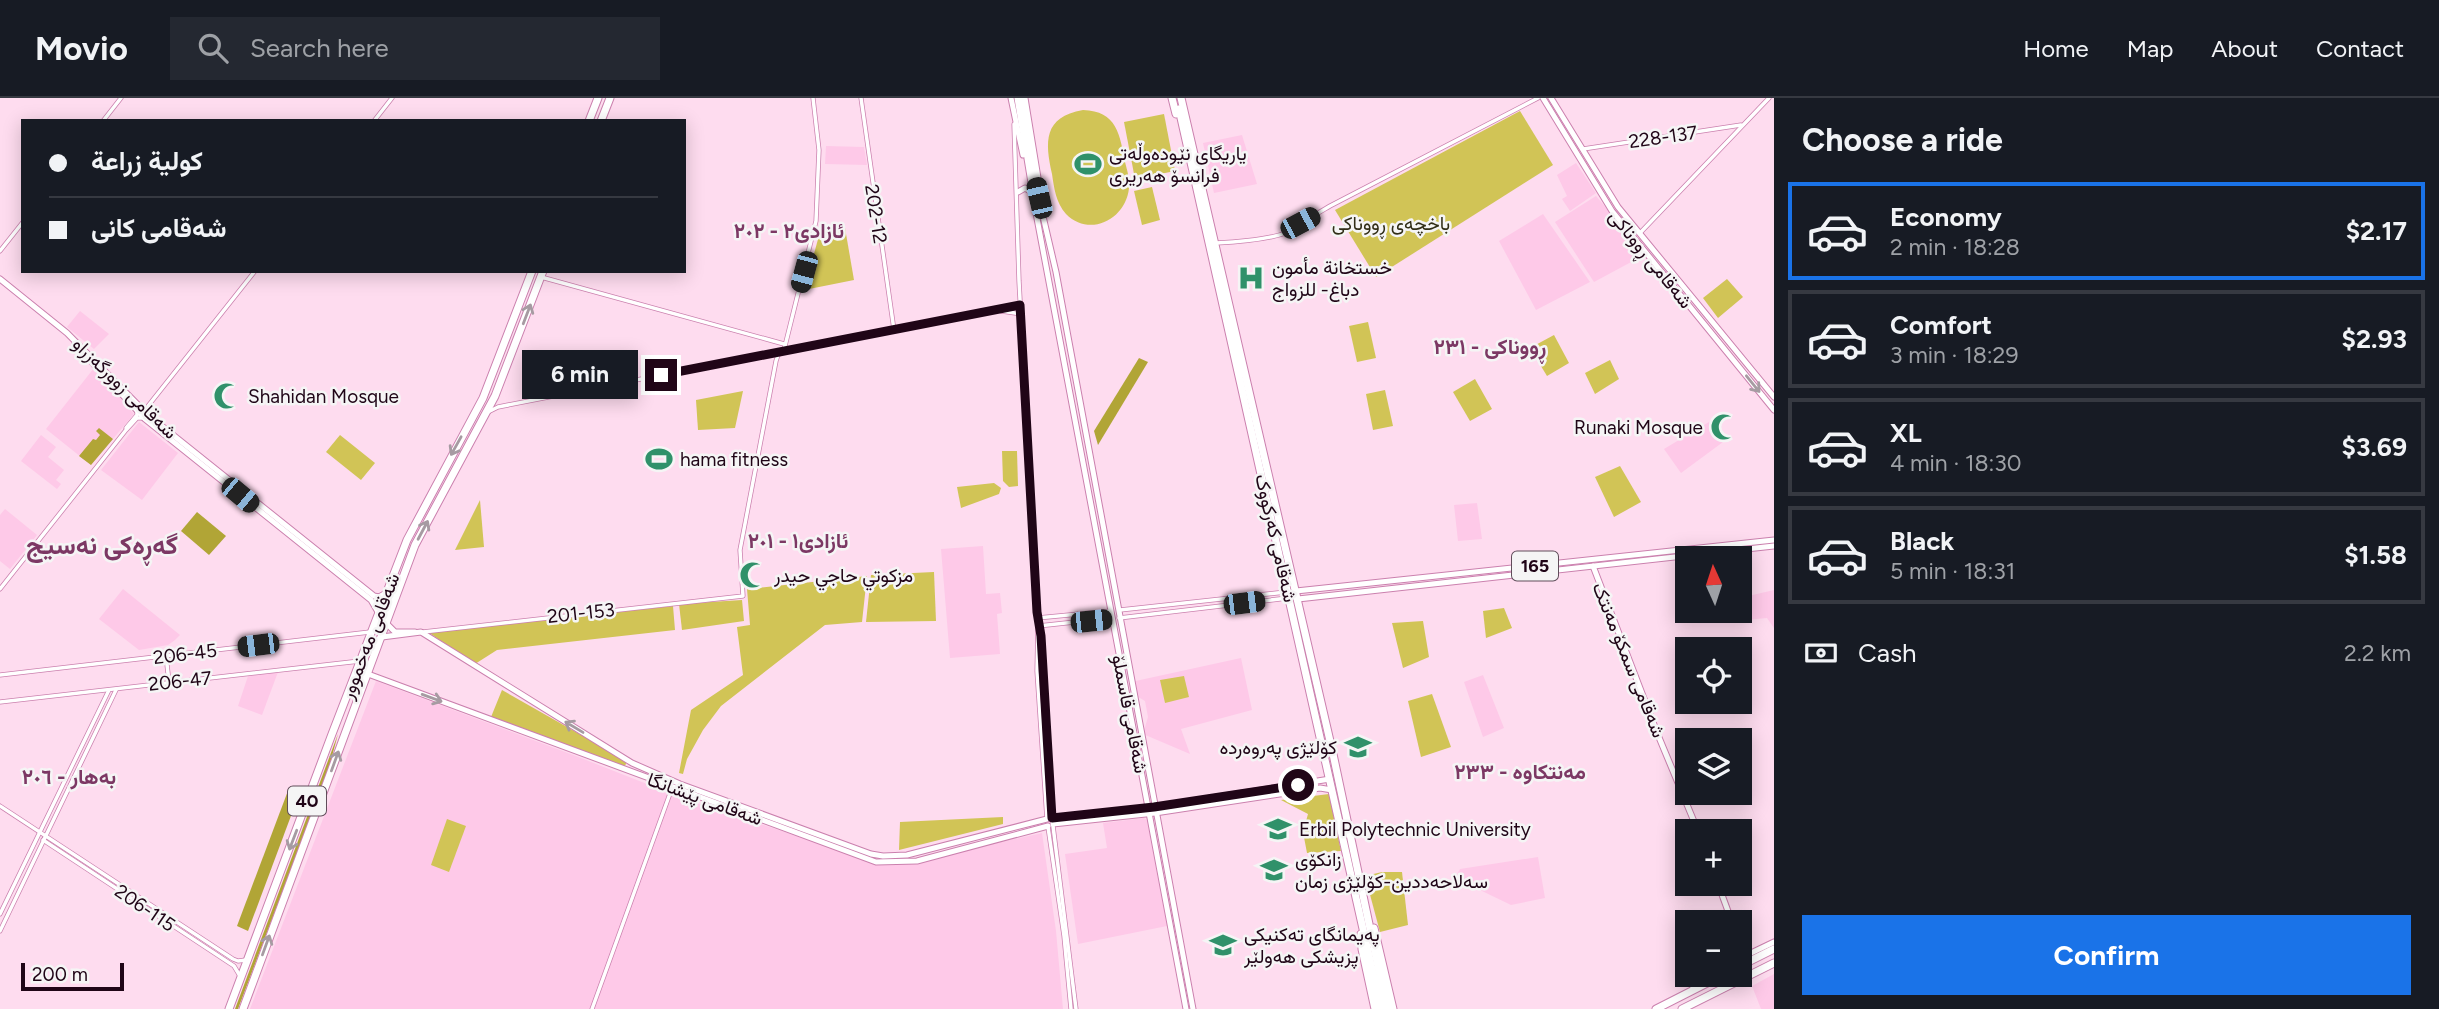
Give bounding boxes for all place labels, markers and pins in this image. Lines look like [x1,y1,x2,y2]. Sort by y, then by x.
place label: یاریگای نێودەوڵەتی فرانسۆ هەریری [1109,142,1247,187]
sports icon: یاریگای نێودەوڵەتی فرانسۆ هەریری [1073,149,1103,179]
place label: خستخانة مأمون دباغ- للزواج [1272,256,1392,302]
hospital icon: خستخانة مأمون دباغ- للزواج [1236,263,1266,293]
mosque icon: Shahidan Mosque [212,381,242,411]
place label: Shahidan Mosque [248,385,399,408]
mosque icon: Runaki Mosque [1709,412,1739,442]
place label: Runaki Mosque [1574,416,1703,439]
sports icon: hama fitness [644,444,674,474]
place label: hama fitness [680,448,788,471]
mosque icon: مزكوتي حاجي حيدر [738,560,768,590]
place label: مزكوتي حاجي حيدر [773,564,913,591]
school or university icon: کۆلێژی پەروەردە [1343,732,1373,762]
place label: کۆلێژی پەروەردە [1219,736,1337,761]
school or university icon: Erbil Polytechnic University [1263,814,1293,844]
place label: Erbil Polytechnic University [1299,818,1531,841]
place label: زانکۆی سەلاحەددین-کۆلێژی زمان [1295,848,1488,893]
school or university icon: زانکۆی سەلاحەددین-کۆلێژی زمان [1259,855,1289,885]
place label: پەیمانگای تەکنیکی پزیشکی هەولێر [1243,923,1380,970]
school or university icon: پەیمانگای تەکنیکی پزیشکی هەولێر [1208,930,1238,960]

